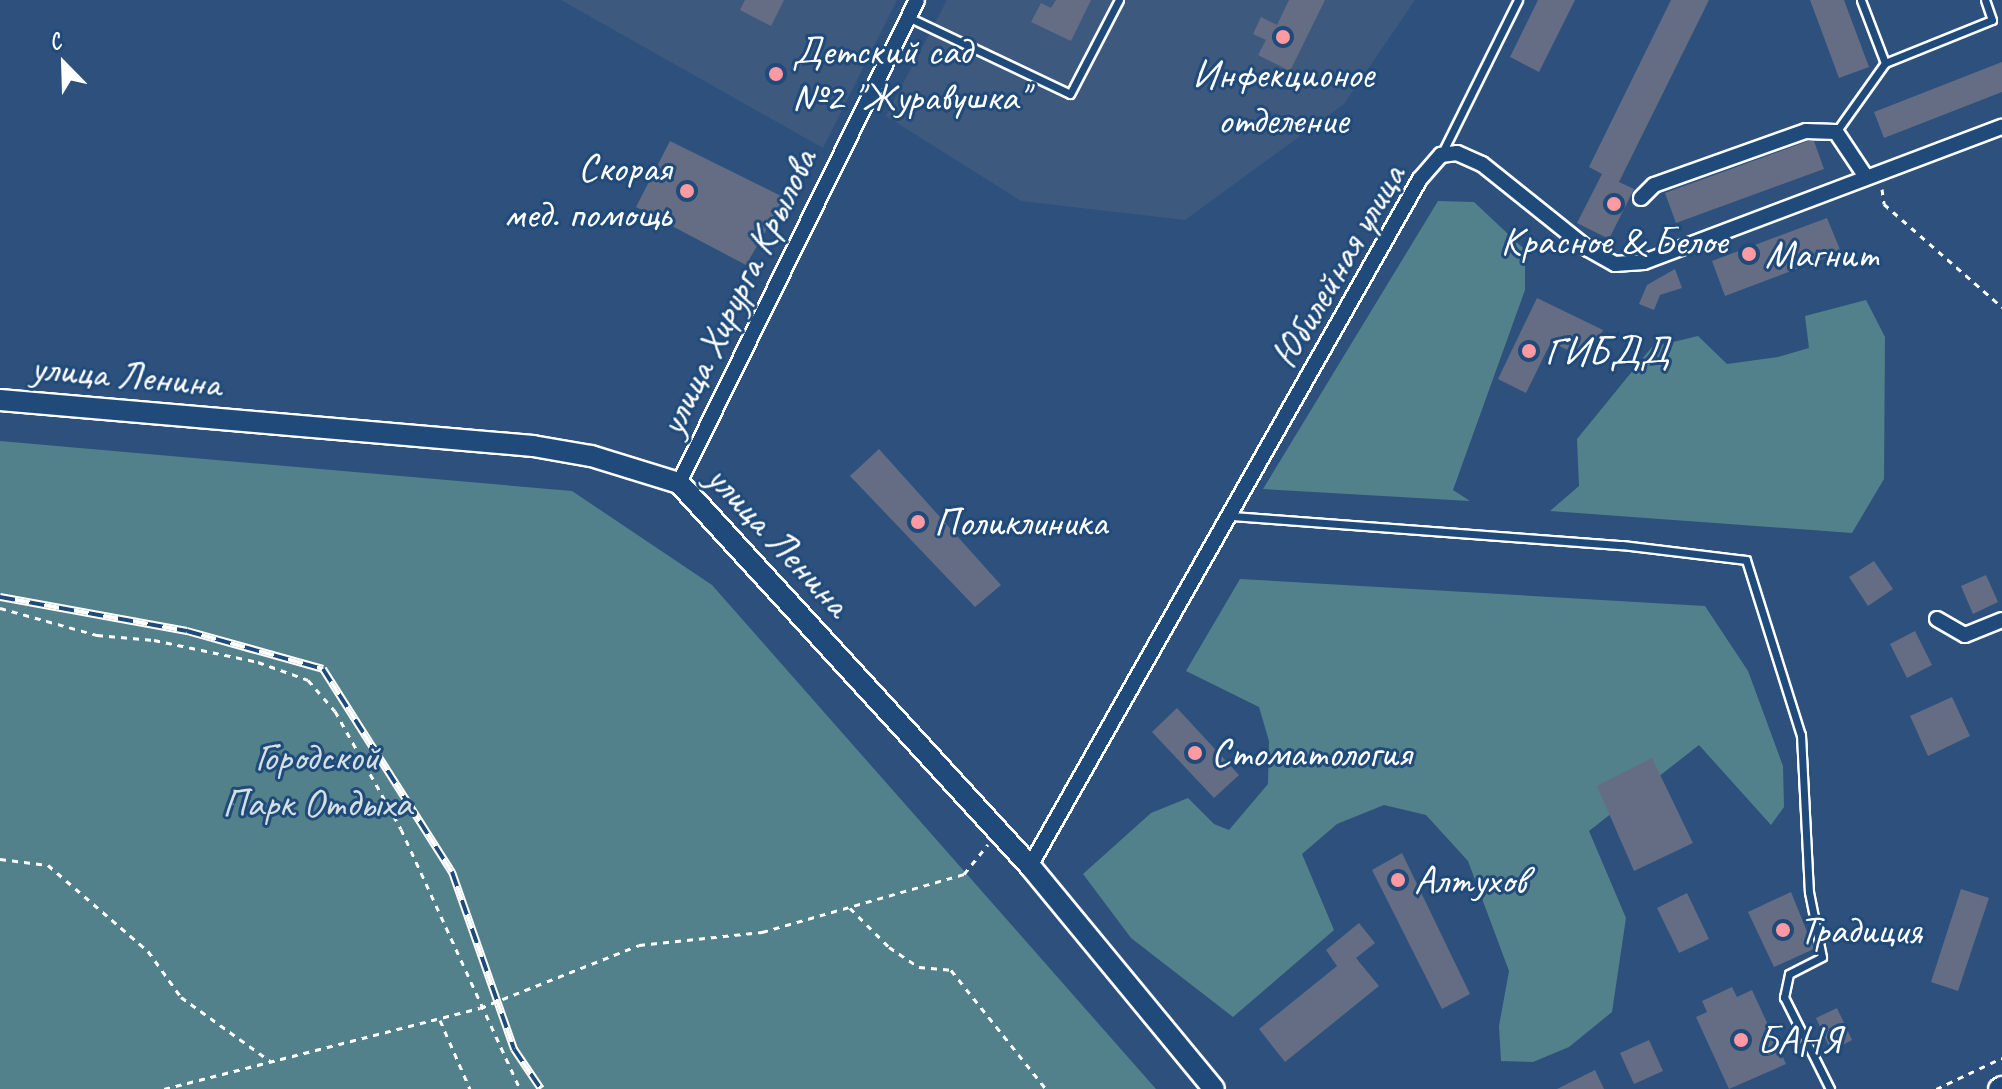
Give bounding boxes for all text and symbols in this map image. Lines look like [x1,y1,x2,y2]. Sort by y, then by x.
north arrow [24,24,104,104]
text: С [44,27,65,57]
place label: Детский сад №2 "Журавушка" [792,27,1027,121]
marker: Инфекционое отделение [1274,28,1292,46]
place label: Инфекционое отделение [1192,50,1374,144]
marker: Детский сад №2 "Журавушка" [767,65,785,83]
street label: улица Хирурга Крылова [647,142,827,442]
place label: Скорая мед. помощь [504,144,671,238]
street label: Юбилейная улица [1259,154,1417,378]
marker: Скорая мед. помощь [678,182,696,200]
marker: Красное & Белое [1605,195,1623,213]
place label: Красное & Белое [1501,217,1727,265]
place label: Магнит [1765,230,1879,278]
marker: Магнит [1740,245,1758,263]
place label: ГИБДД [1545,327,1669,375]
marker: ГИБДД [1520,342,1538,360]
street label: улица Ленина [29,343,223,407]
street label: улица Ленина [697,454,861,626]
place label: Поликлиника [934,498,1107,546]
marker: Поликлиника [909,513,927,531]
place label: Стоматология [1211,729,1411,777]
park label: Городской Парк Отдыха [223,733,411,827]
marker: Стоматология [1186,744,1204,762]
place label: Алтухов [1414,856,1526,904]
marker: Алтухов [1389,871,1407,889]
place label: Традиция [1799,906,1922,954]
marker: Традиция [1774,921,1792,939]
place label: БАНЯ [1757,1016,1840,1064]
marker: БАНЯ [1732,1031,1750,1049]

